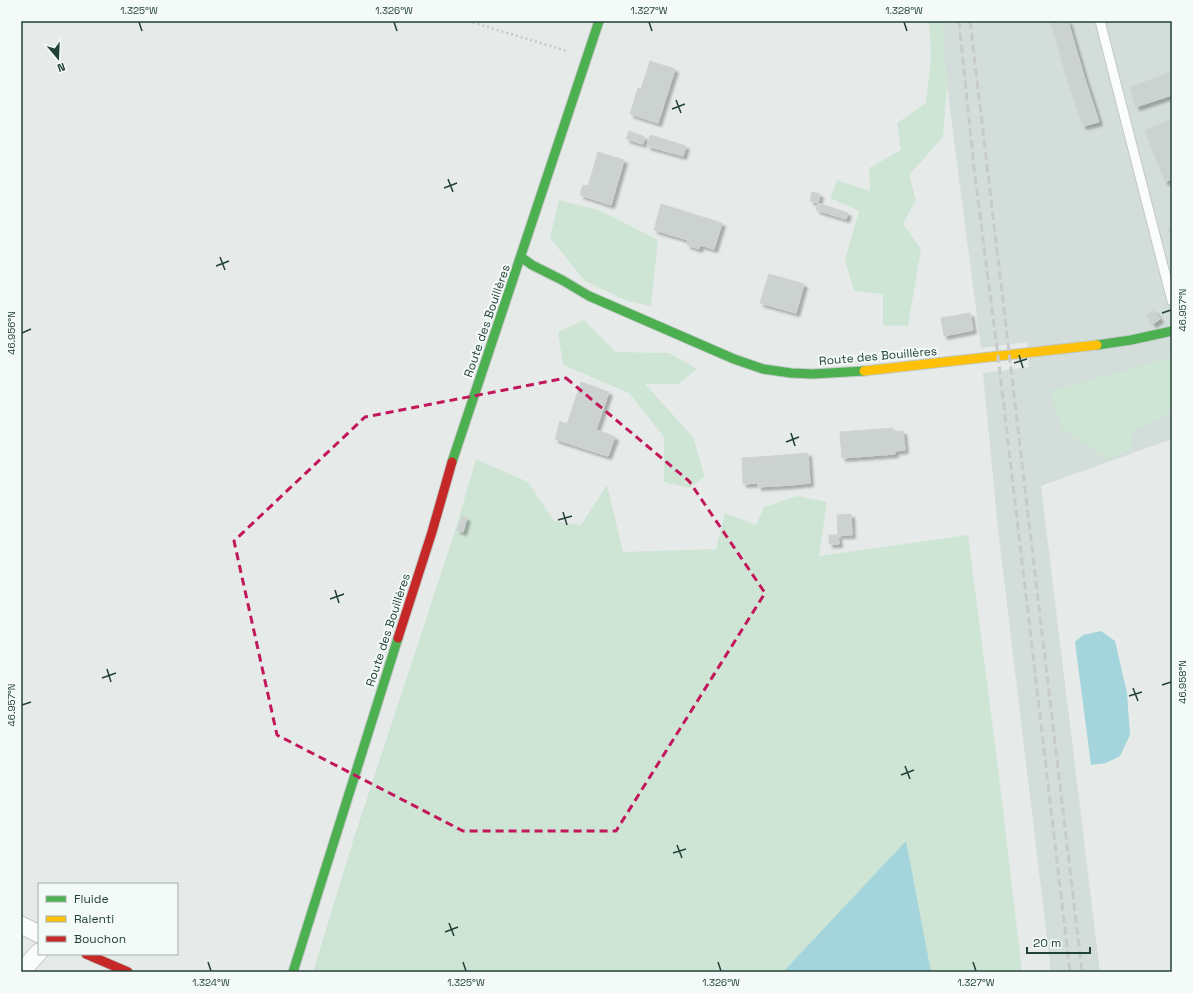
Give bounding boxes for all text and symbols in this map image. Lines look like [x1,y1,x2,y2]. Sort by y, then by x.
text: 1.325°W [120,4,158,17]
text: 1.326°W [375,4,413,17]
text: 1.327°W [631,4,668,17]
text: 1.328°W [885,4,923,17]
north arrow [38,38,78,78]
text: N [55,60,67,75]
street label: Route des Bouillères [460,262,514,380]
text: 46.957°N [1176,289,1189,331]
text: 46.956°N [5,311,18,355]
street label: Route des Bouillères [818,343,938,369]
street label: Route des Bouillères [362,571,414,689]
text: 46.958°N [1176,660,1189,704]
text: 46.957°N [5,684,18,726]
legend [38,883,178,955]
text: Fluide [74,891,109,907]
text: Ralenti [74,911,114,927]
scale bar [1027,929,1090,955]
text: Bouchon [74,931,126,947]
text: 20 m [1033,935,1061,951]
text: 1.324°W [192,976,230,989]
text: 1.325°W [447,976,485,989]
text: 1.326°W [702,976,740,989]
text: 1.327°W [958,976,995,989]

